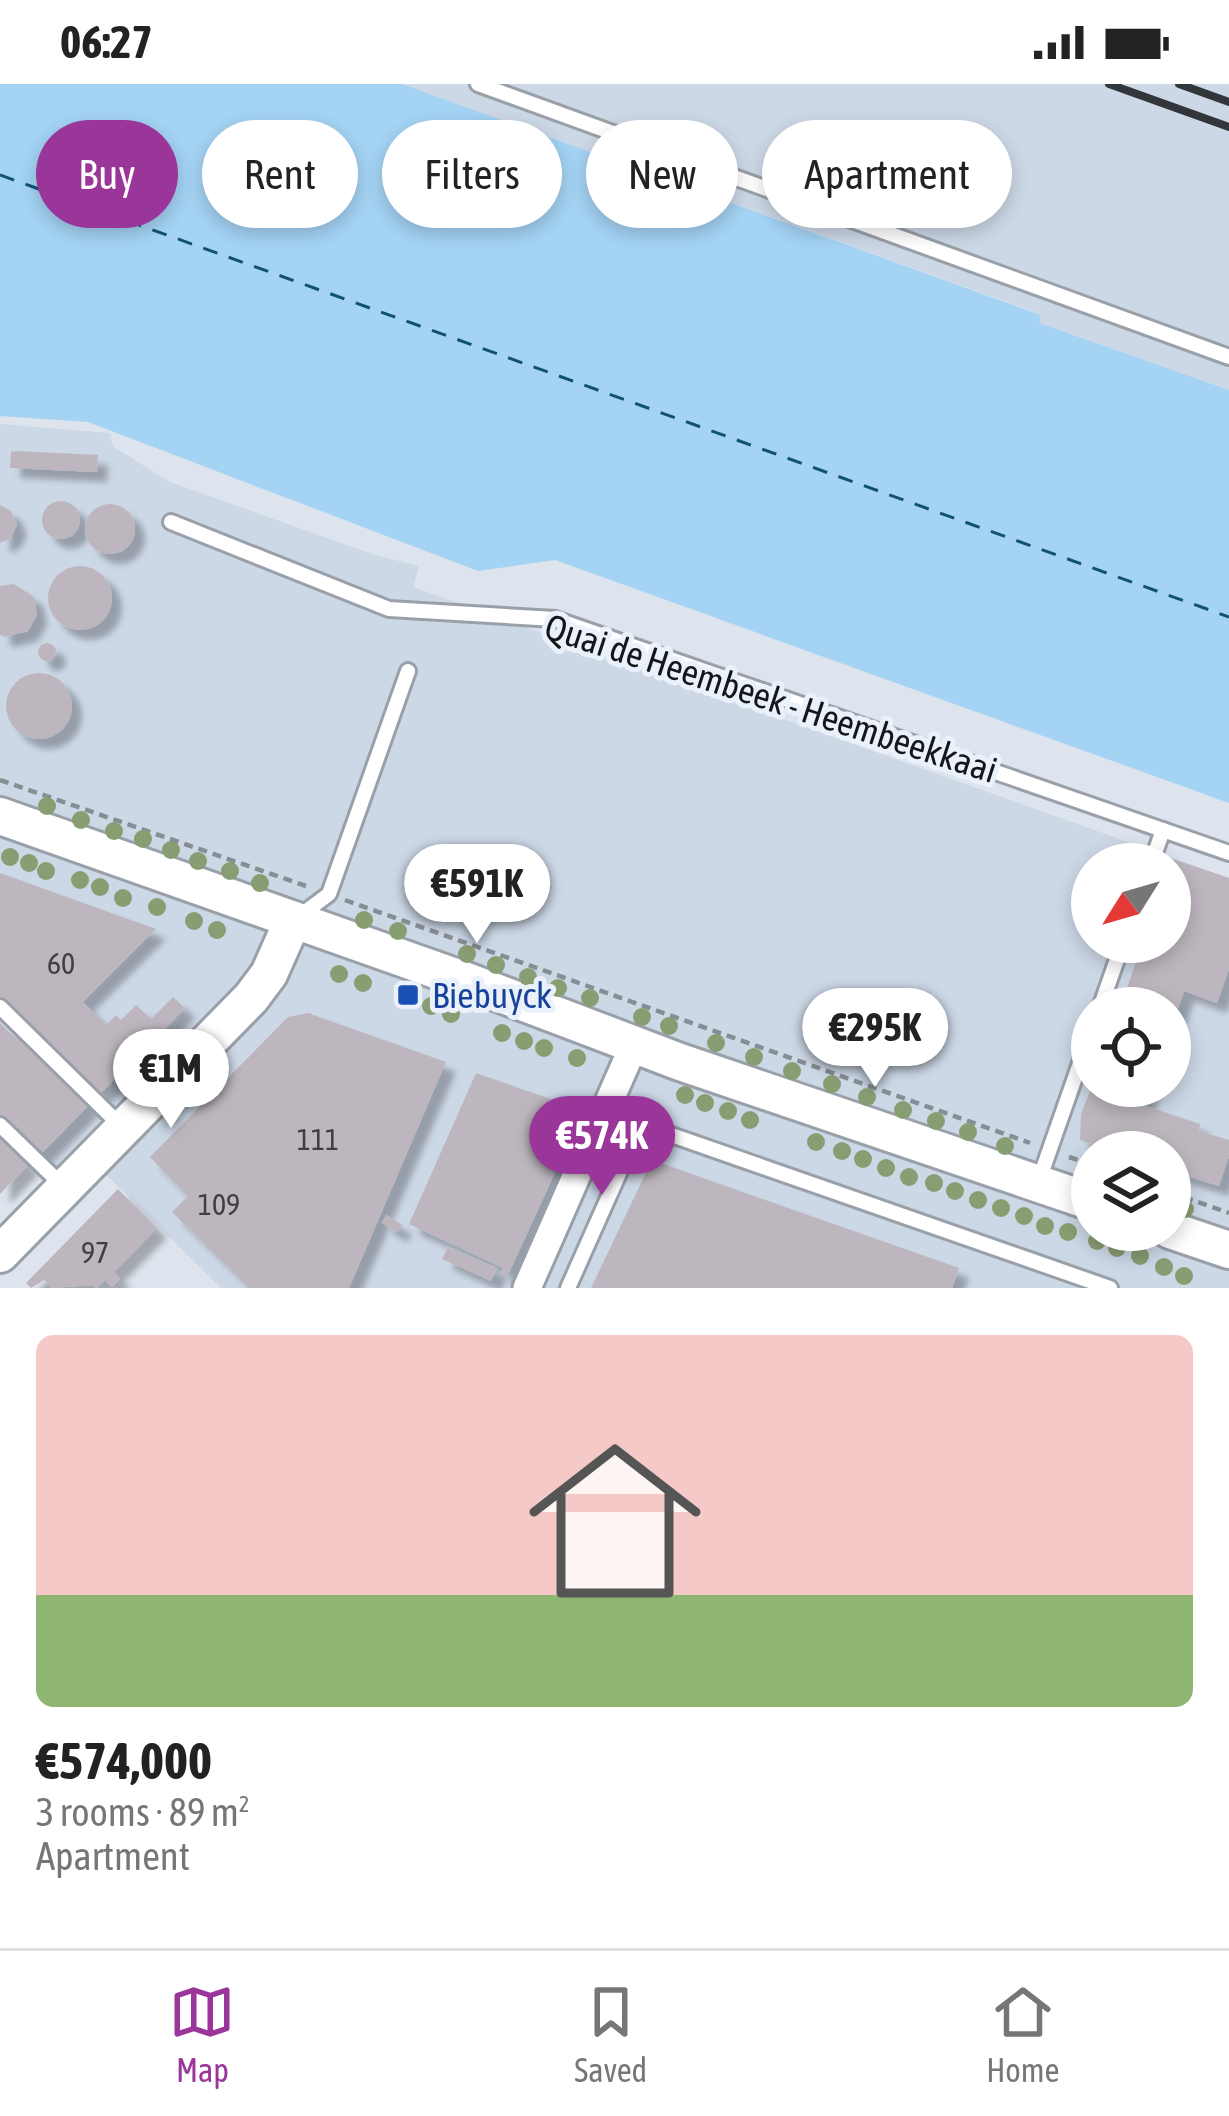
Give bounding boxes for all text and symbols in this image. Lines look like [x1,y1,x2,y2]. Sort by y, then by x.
text: 06:27 [60,16,153,68]
chip: Buy [36,120,178,228]
chip: Rent [202,120,358,228]
chip: Filters [382,120,562,228]
chip: New [586,120,738,228]
chip: Apartment [762,120,1012,228]
street label: Quai de Heembeek - Heembeekkaai [540,605,1002,791]
north arrow [1071,843,1191,963]
map controls [1071,843,1191,1251]
pin: €591K [393,844,561,946]
text: €591K [431,861,523,905]
house number: 60 [47,946,75,980]
place label: Biebuyck [432,974,552,1016]
marker: Biebuyck [395,982,421,1008]
button: locate [1071,987,1191,1107]
pin: €295K [791,988,959,1090]
text: €295K [829,1005,921,1049]
pin: €1M [113,1029,229,1131]
text: €1M [140,1046,202,1090]
pin: €574K [518,1096,686,1198]
text: €574K [556,1113,648,1157]
house number: 111 [297,1122,339,1156]
button: layers [1071,1131,1191,1251]
house number: 109 [198,1187,240,1221]
house number: 97 [81,1235,109,1269]
icon: home [507,1413,723,1629]
text: €574,000 [36,1731,212,1790]
text: 3 rooms · 89 m² [36,1790,250,1834]
text: Apartment [36,1834,190,1878]
tab: Map [169,1979,235,2089]
tab: Saved [574,1979,647,2089]
tab: Home [986,1979,1060,2089]

